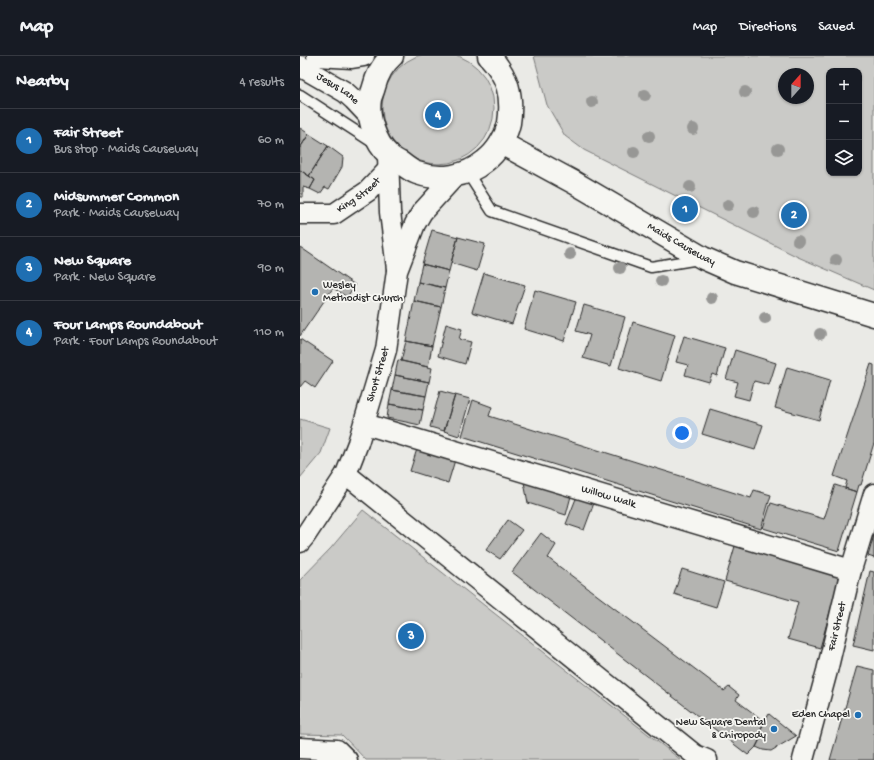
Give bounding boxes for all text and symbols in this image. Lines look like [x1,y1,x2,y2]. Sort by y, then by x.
text: Map [20,16,53,39]
text: Map [693,19,717,36]
text: Directions [739,19,796,36]
text: Saved [818,19,854,36]
north arrow [778,68,814,104]
map controls [826,68,862,176]
button: + [826,68,862,104]
street label: Jesus Lane [314,71,361,107]
text: Nearby [16,72,69,92]
text: 4 results [240,75,284,90]
pin: 4 [425,100,451,130]
button: − [826,104,862,140]
text: Fair Street [54,124,122,142]
text: 1 [26,133,32,148]
text: 60 m [258,133,284,148]
button: layers [826,140,862,176]
text: Bus stop · Maids Causeway [54,142,198,157]
street label: King Street [335,174,384,216]
text: Midsummer Common [54,188,179,206]
pin: 1 [672,194,698,224]
text: 2 [26,197,32,212]
text: 70 m [258,197,284,212]
pin: 2 [781,200,807,230]
text: Park · Maids Causeway [54,206,179,221]
street label: Maids Causeway [645,221,718,269]
text: New Square [54,252,131,270]
text: 3 [26,261,32,276]
text: 90 m [258,261,284,276]
text: Park · New Square [54,270,156,285]
place label: Wesley Methodist Church [323,280,403,305]
marker: Wesley Methodist Church [310,287,320,297]
text: Four Lamps Roundabout [54,316,202,334]
text: 4 [26,325,32,340]
text: 110 m [254,325,284,340]
text: Park · Four Lamps Roundabout [54,334,217,349]
street label: Short Street [365,345,393,404]
your location [672,423,692,443]
street label: Willow Walk [580,483,638,511]
street label: Fair Street [826,599,850,653]
pin: 3 [398,621,424,651]
place label: Eden Chapel [792,709,851,721]
marker: Eden Chapel [853,710,863,720]
place label: New Square Dental & Chiropody [676,717,767,742]
marker: New Square Dental & Chiropody [769,724,779,734]

